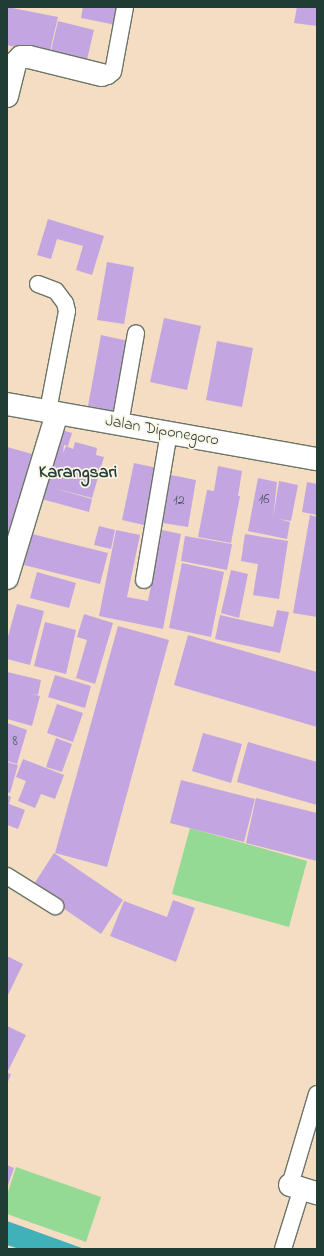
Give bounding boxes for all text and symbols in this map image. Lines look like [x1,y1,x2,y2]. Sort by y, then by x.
street label: Jalan Diponegoro [104,412,220,450]
district label: Karangsari [39,462,117,484]
house number: 16 [259,492,269,508]
house number: 12 [173,493,185,509]
house number: 8 [12,734,18,750]

